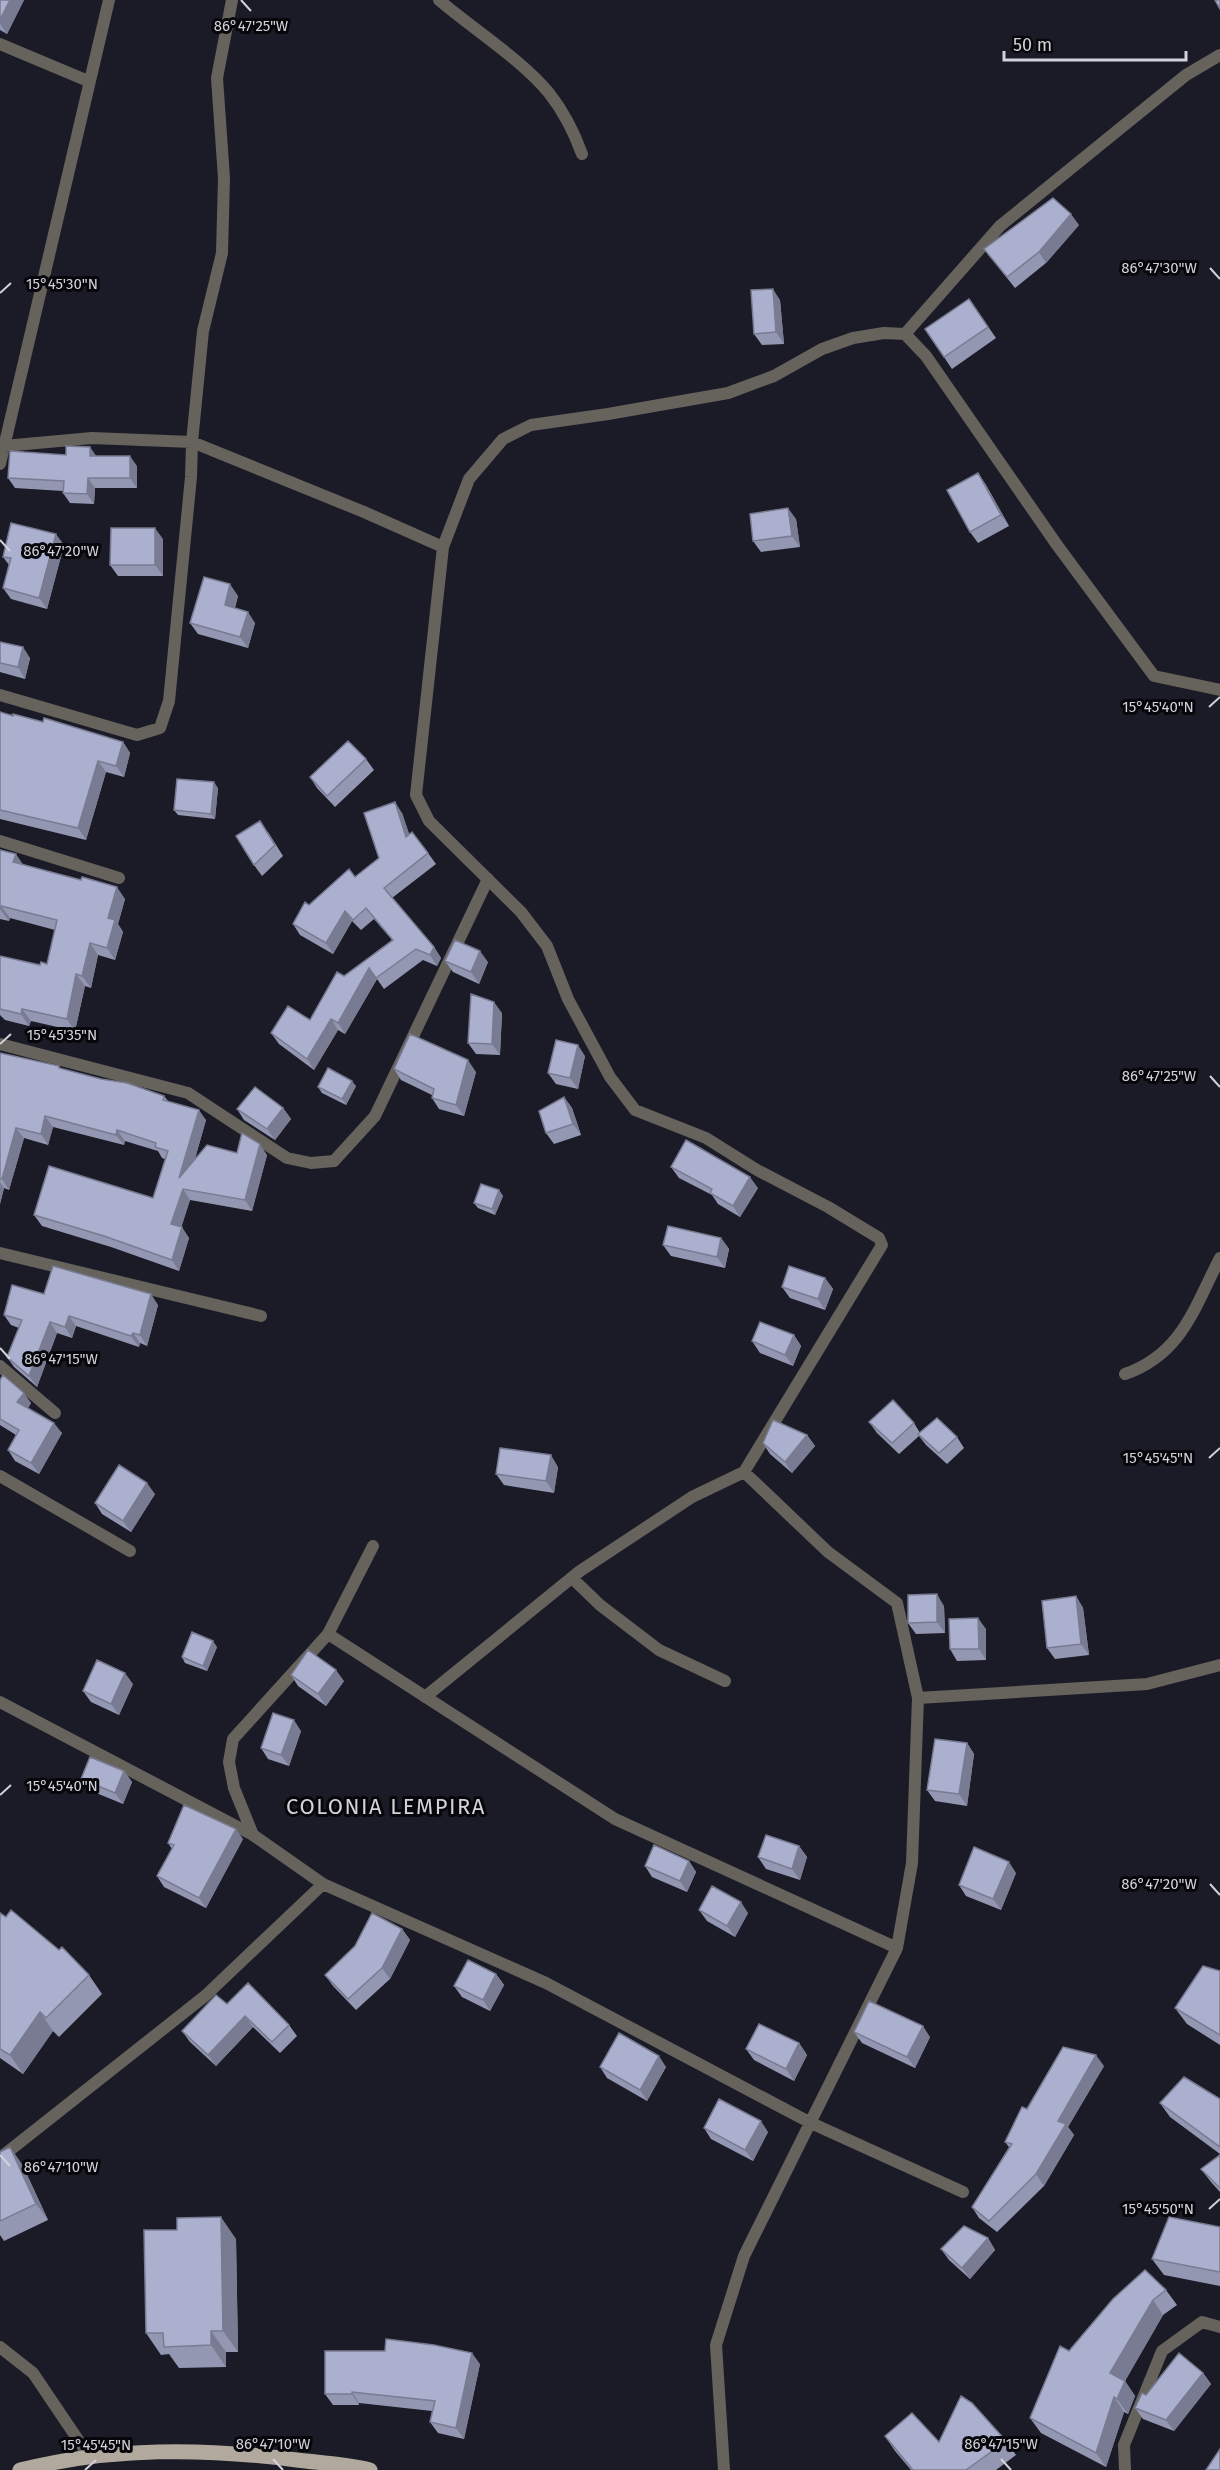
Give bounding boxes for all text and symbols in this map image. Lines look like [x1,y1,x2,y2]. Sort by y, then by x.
text: 86°47'25"W [214,17,289,35]
scale bar [1004,24,1186,62]
text: 50 m [1013,34,1052,56]
text: 86°47'30"W [1121,259,1197,277]
text: 15°45'30"N [26,275,98,293]
text: 86°47'20"W [23,542,99,560]
text: 15°45'40"N [1122,698,1194,716]
text: 15°45'35"N [27,1026,97,1044]
text: 86°47'25"W [1122,1067,1197,1085]
text: 86°47'15"W [24,1350,98,1368]
text: 15°45'45"N [1123,1449,1193,1467]
text: 15°45'40"N [26,1777,98,1795]
district label: COLONIA LEMPIRA [286,1793,486,1820]
text: 86°47'20"W [1121,1875,1197,1893]
text: 86°47'10"W [24,2158,99,2176]
text: 15°45'50"N [1122,2200,1194,2218]
text: 86°47'10"W [236,2435,311,2453]
text: 86°47'15"W [964,2435,1038,2453]
text: 15°45'45"N [61,2436,131,2454]

